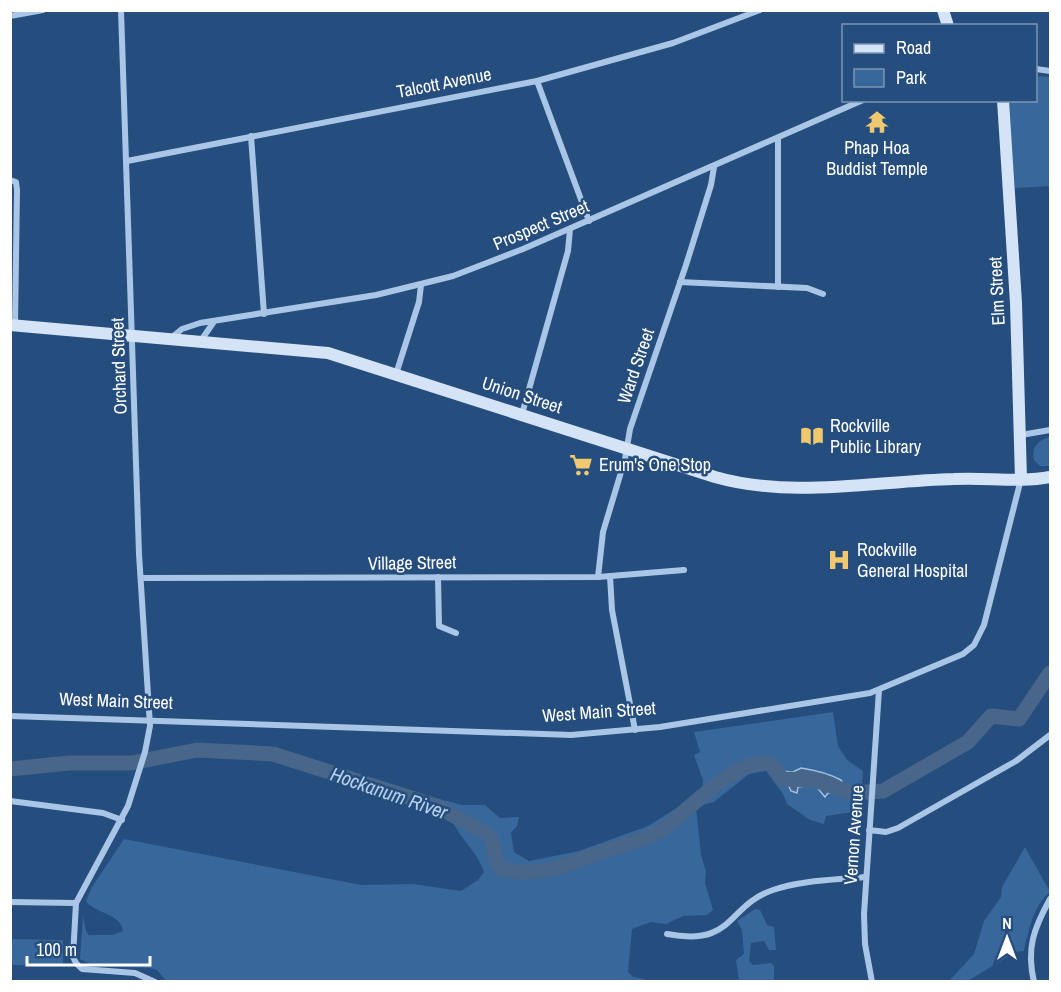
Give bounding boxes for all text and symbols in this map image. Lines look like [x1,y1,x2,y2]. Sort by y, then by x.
legend [842,24,1037,102]
text: Road [896,35,931,60]
street label: Talcott Avenue [394,61,493,104]
text: Park [896,65,927,90]
temple icon: Phap Hoa Buddist Temple [864,109,890,135]
place label: Phap Hoa Buddist Temple [826,135,928,181]
street label: Prospect Street [489,193,593,256]
street label: Elm Street [982,256,1011,326]
street label: Orchard Street [104,317,133,415]
street label: Ward Street [611,325,660,407]
street label: Union Street [479,370,565,419]
place label: Rockville Public Library [830,413,922,459]
library icon: Rockville Public Library [799,423,825,449]
supermarket icon: Erum's One Stop [568,452,594,478]
place label: Erum's One Stop [599,452,711,477]
place label: Rockville General Hospital [857,537,968,583]
hospital icon: Rockville General Hospital [826,547,852,573]
street label: Village Street [368,549,456,576]
street label: West Main Street [59,686,173,715]
street label: West Main Street [541,695,657,728]
water label: Hockanum River [327,760,452,825]
street label: Vernon Avenue [838,784,869,886]
north arrow [977,908,1037,968]
text: N [1002,912,1012,934]
scale bar [27,929,150,967]
text: 100 m [36,937,77,962]

